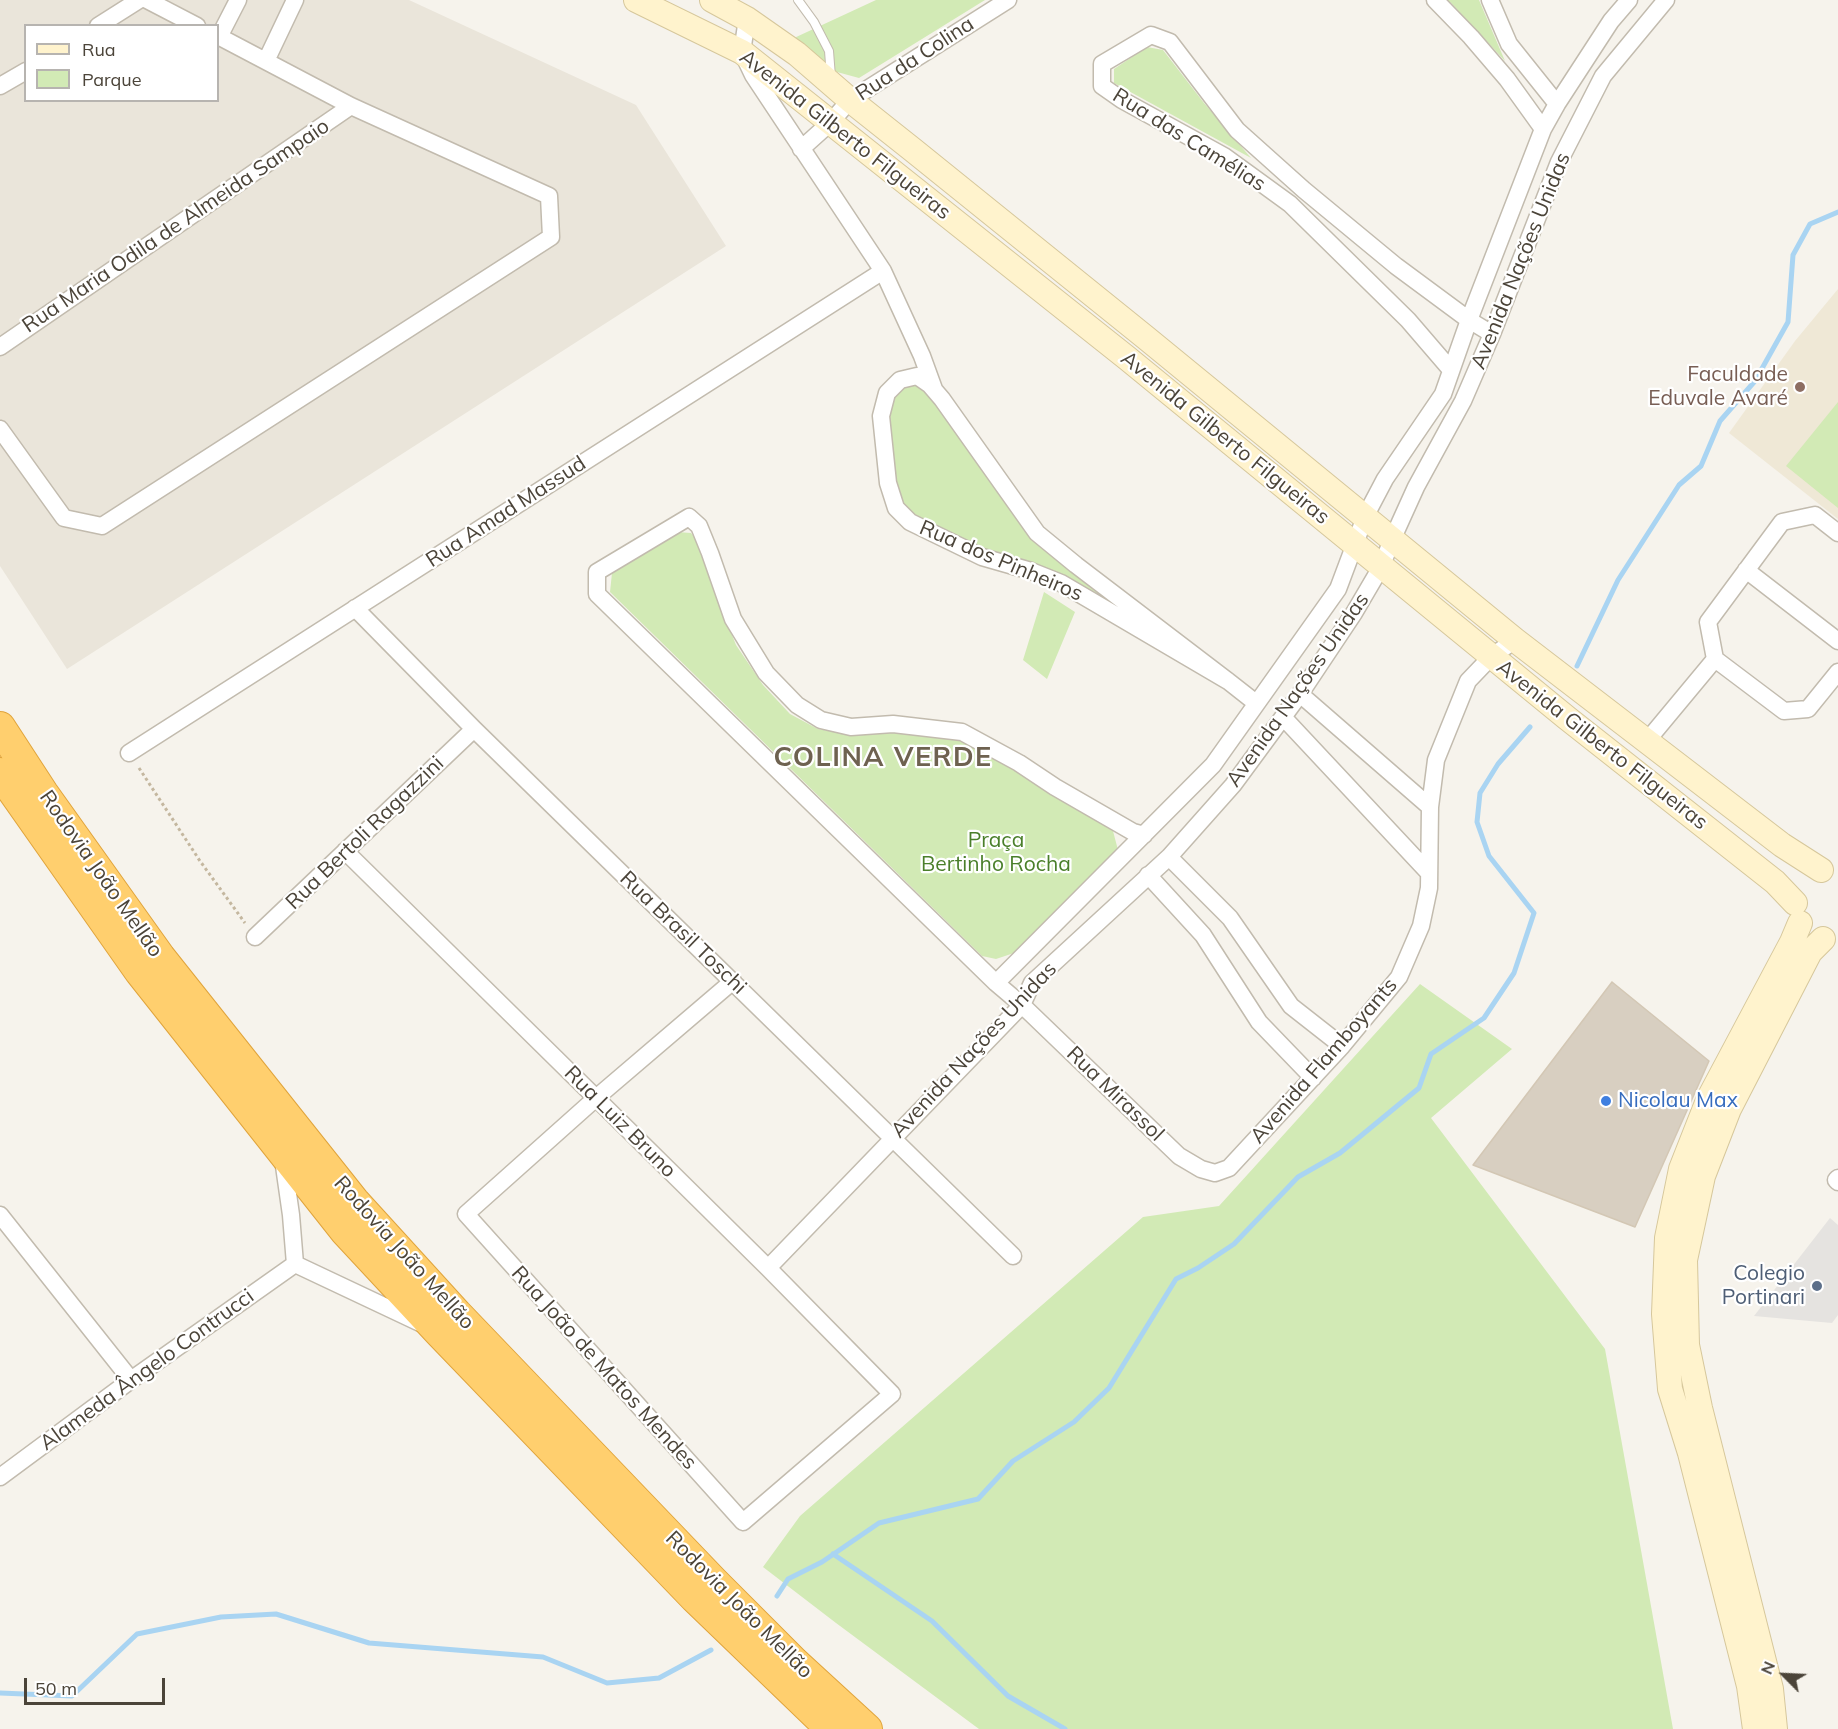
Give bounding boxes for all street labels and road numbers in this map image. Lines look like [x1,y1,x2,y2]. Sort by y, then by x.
street label: Rua da Colina [851,11,979,107]
street label: Avenida Gilberto Filgueiras [734,45,956,225]
street label: Rua das Camélias [1108,83,1270,197]
street label: Rua Maria Odila de Almeida Sampaio [18,114,334,338]
street label: Avenida Nações Unidas [1466,149,1576,373]
street label: Avenida Gilberto Filgueiras [1116,346,1334,530]
street label: Rua Amad Massud [421,451,591,573]
street label: Rua dos Pinheiros [916,515,1086,607]
street label: Avenida Nações Unidas [1221,588,1375,792]
street label: Avenida Gilberto Filgueiras [1491,655,1713,835]
street label: Rua Bertoli Ragazzini [281,751,449,915]
street label: Rodovia João Mellão [34,786,168,962]
street label: Rua Brasil Toschi [614,866,752,1000]
street label: Avenida Nações Unidas [886,957,1062,1143]
street label: Avenida Flamboyants [1245,973,1403,1149]
street label: Rua Mirassol [1061,1041,1169,1147]
street label: Rua Luiz Bruno [559,1061,681,1183]
street label: Rodovia João Mellão [328,1171,480,1335]
street label: Rua João de Matos Mendes [506,1261,702,1475]
street label: Alameda Ângelo Contrucci [35,1284,259,1456]
street label: Rodovia João Mellão [660,1526,818,1684]

